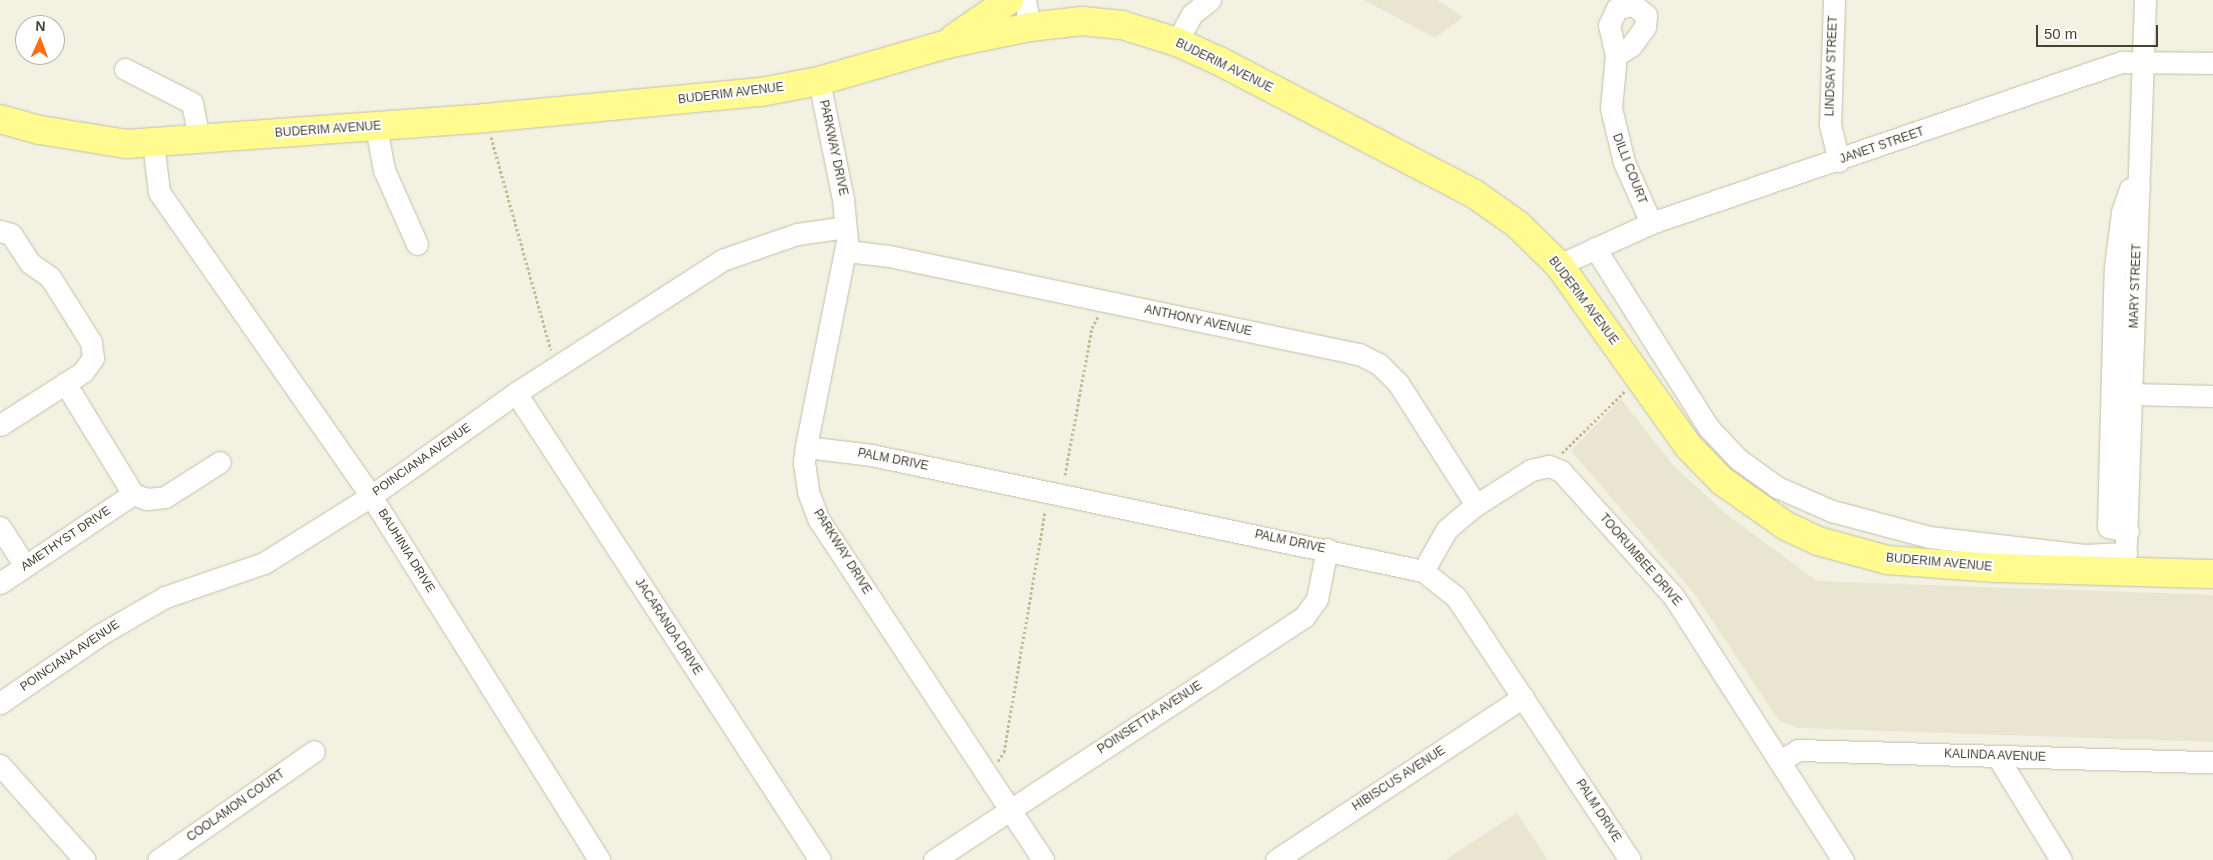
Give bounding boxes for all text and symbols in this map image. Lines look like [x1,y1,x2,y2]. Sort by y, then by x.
north arrow [15,15,65,65]
street label: LINDSAY STREET [1823,15,1841,117]
scale bar [2038,15,2160,47]
text: N [35,18,46,34]
text: 50 m [2044,25,2077,42]
street label: BUDERIM AVENUE [1173,36,1275,96]
street label: BUDERIM AVENUE [677,80,785,108]
street label: PARKWAY DRIVE [816,99,850,197]
street label: BUDERIM AVENUE [274,119,382,141]
street label: JANET STREET [1838,125,1926,167]
street label: DILLI COURT [1609,132,1649,206]
street label: MARY STREET [2127,243,2145,329]
street label: BUDERIM AVENUE [1545,254,1621,348]
street label: ANTHONY AVENUE [1142,302,1254,340]
street label: POINCIANA AVENUE [370,420,474,500]
street label: PALM DRIVE [856,446,930,474]
street label: AMETHYST DRIVE [18,504,114,574]
street label: BAUHINIA DRIVE [374,506,438,596]
street label: PARKWAY DRIVE [810,507,874,597]
street label: TOORUMBEE DRIVE [1596,511,1684,609]
street label: PALM DRIVE [1253,527,1327,557]
street label: BUDERIM AVENUE [1885,551,1993,575]
street label: JACARANDA DRIVE [631,576,705,678]
street label: POINCIANA AVENUE [17,617,123,695]
street label: POINSETTIA AVENUE [1094,678,1206,758]
street label: HIBISCUS AVENUE [1350,743,1448,815]
street label: KALINDA AVENUE [1943,747,2047,765]
street label: COOLAMON COURT [184,767,288,845]
street label: PALM DRIVE [1572,777,1624,845]

